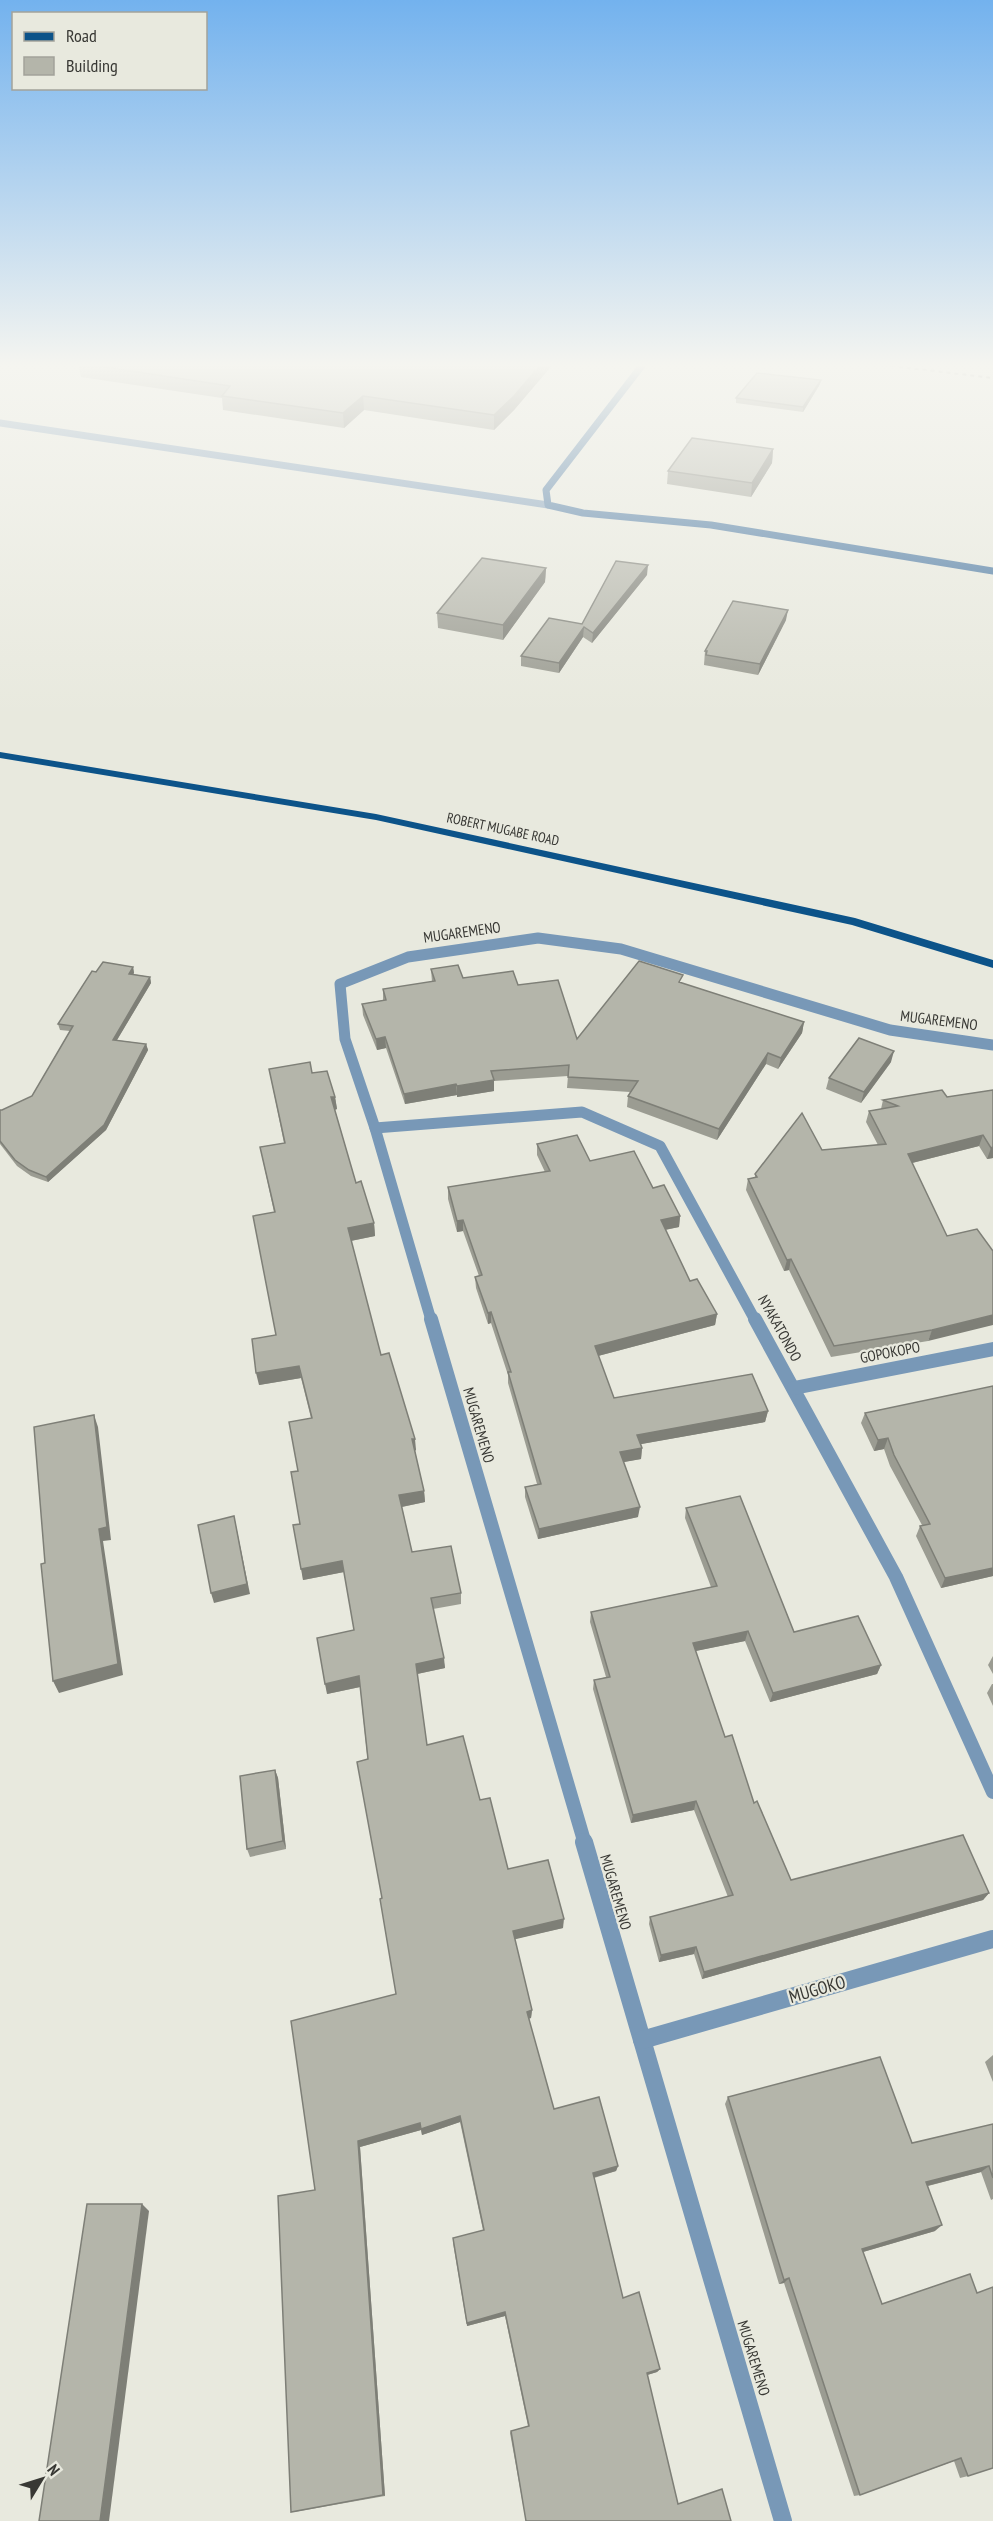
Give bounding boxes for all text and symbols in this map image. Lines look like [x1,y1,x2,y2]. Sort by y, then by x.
legend [12,12,207,90]
text: Road [66,24,97,47]
text: Building [66,54,118,77]
street label: ROBERT MUGABE ROAD [445,808,561,850]
street label: MUGAREMENO [422,917,502,947]
street label: MUGAREMENO [899,1006,979,1034]
street label: NYAKATONDO [754,1291,806,1365]
street label: GOPOKOPO [858,1337,922,1367]
street label: MUGAREMENO [459,1385,499,1465]
street label: MUGAREMENO [596,1852,636,1932]
street label: MUGOKO [786,1970,848,2008]
street label: MUGAREMENO [734,2318,774,2398]
north arrow [12,2449,72,2509]
text: N [43,2460,64,2479]

